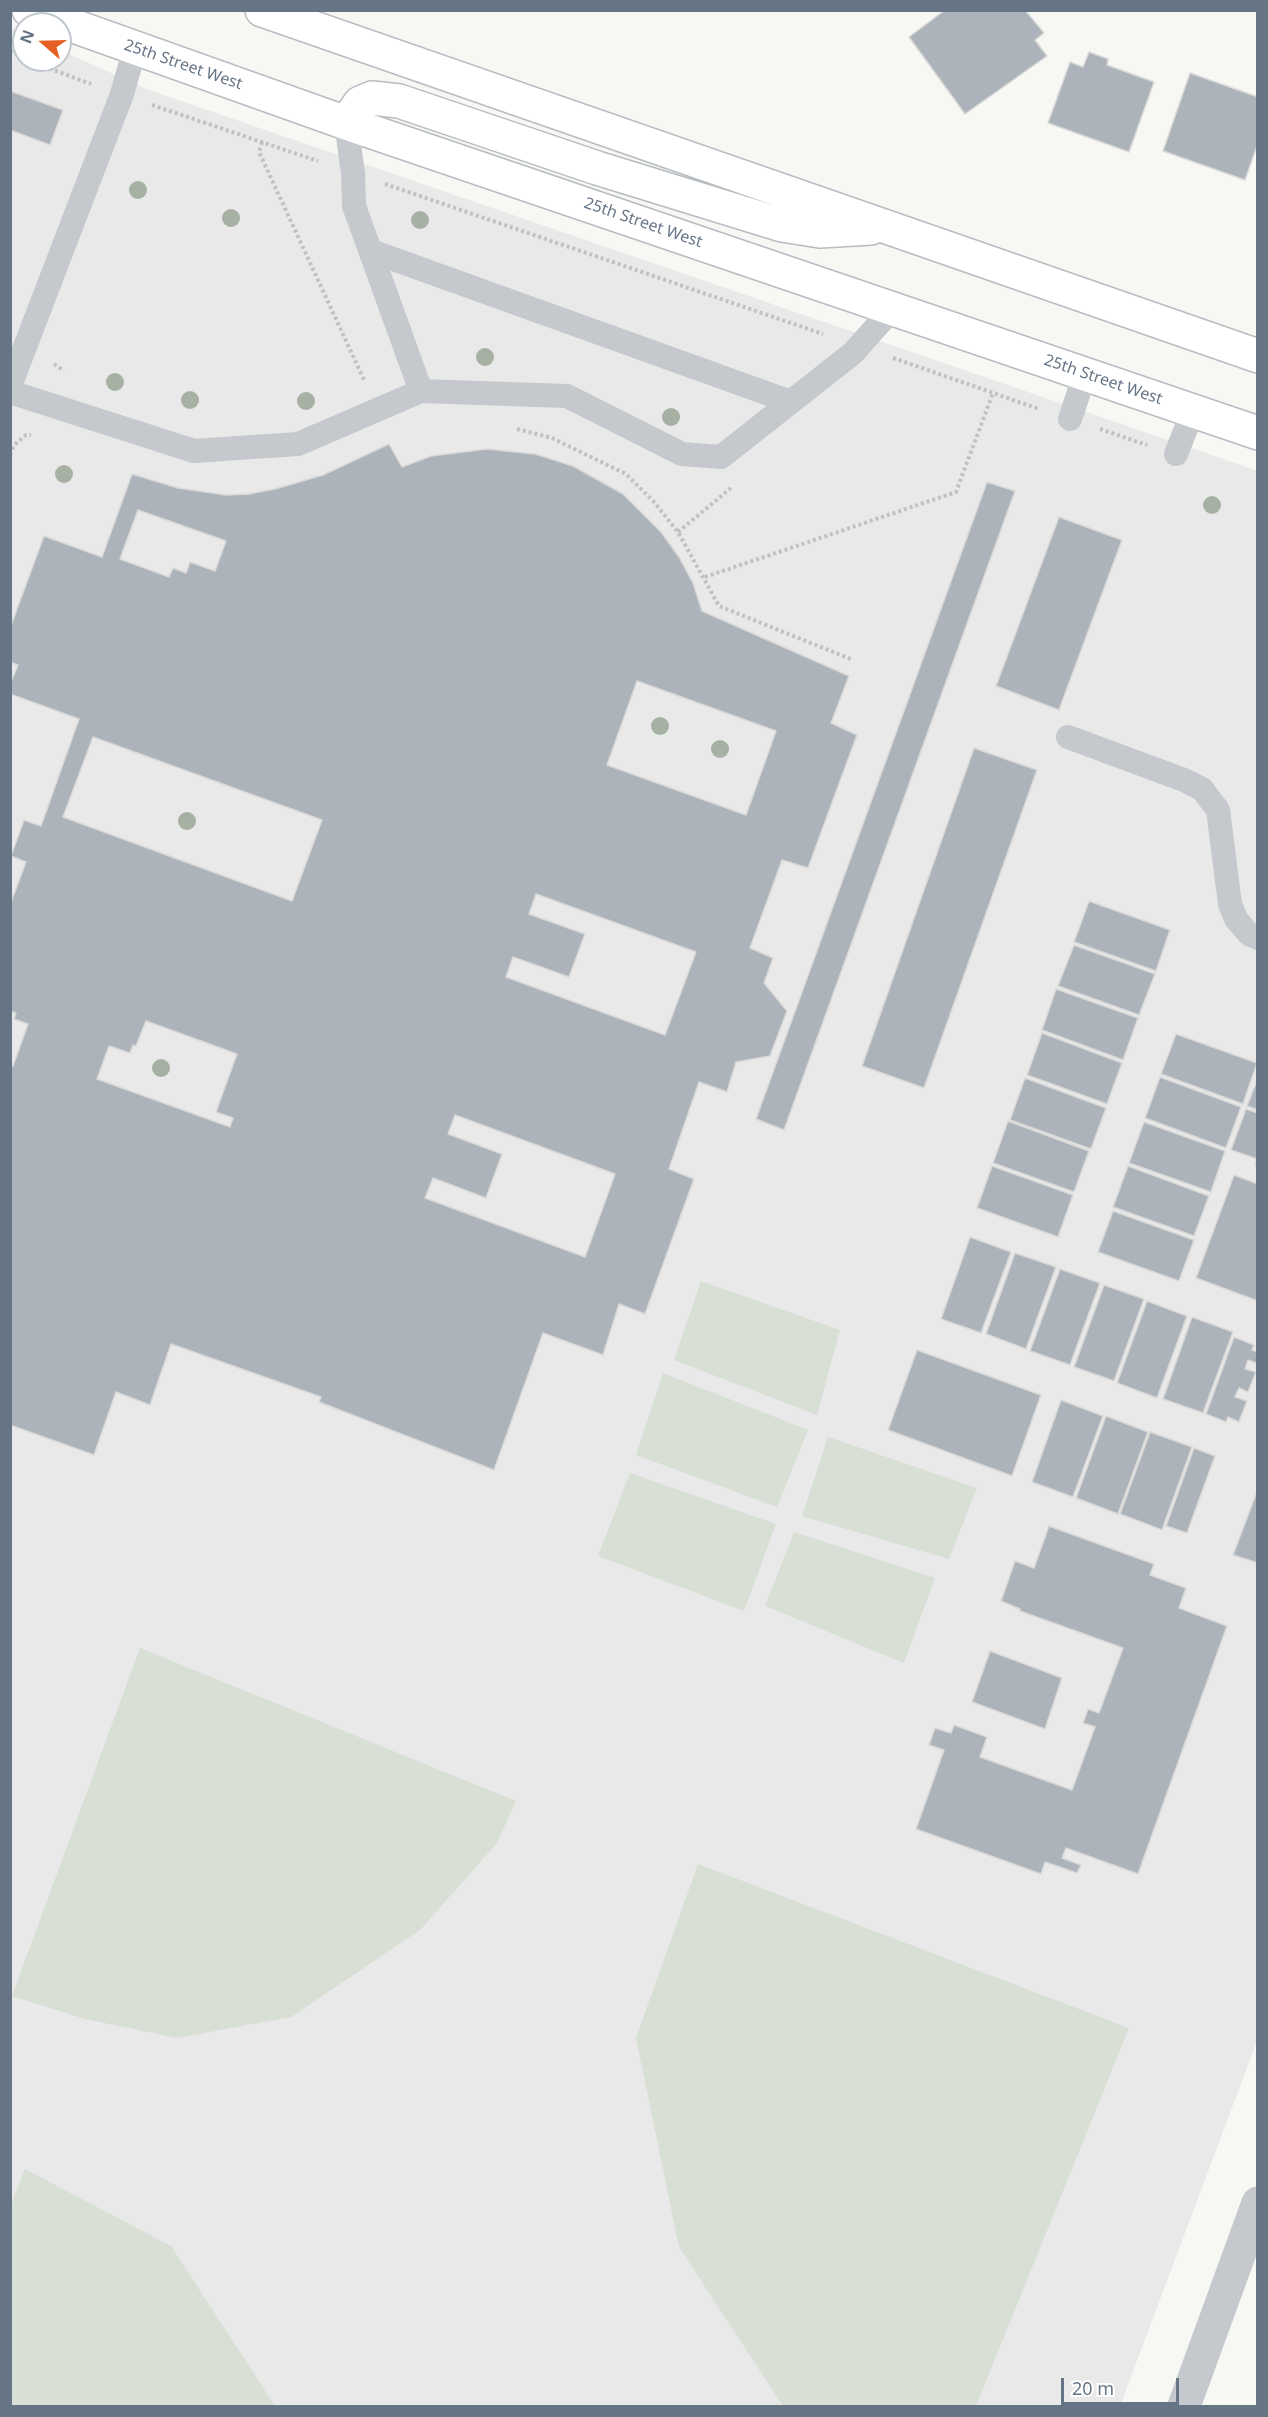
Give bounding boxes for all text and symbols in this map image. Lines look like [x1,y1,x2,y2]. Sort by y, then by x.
north arrow [12,12,72,72]
text: N [14,27,40,46]
street label: 25th Street West [121,36,245,94]
street label: 25th Street West [581,194,705,252]
street label: 25th Street West [1041,351,1165,409]
scale bar [1064,2366,1182,2404]
text: 20 m [1072,2376,1114,2400]

